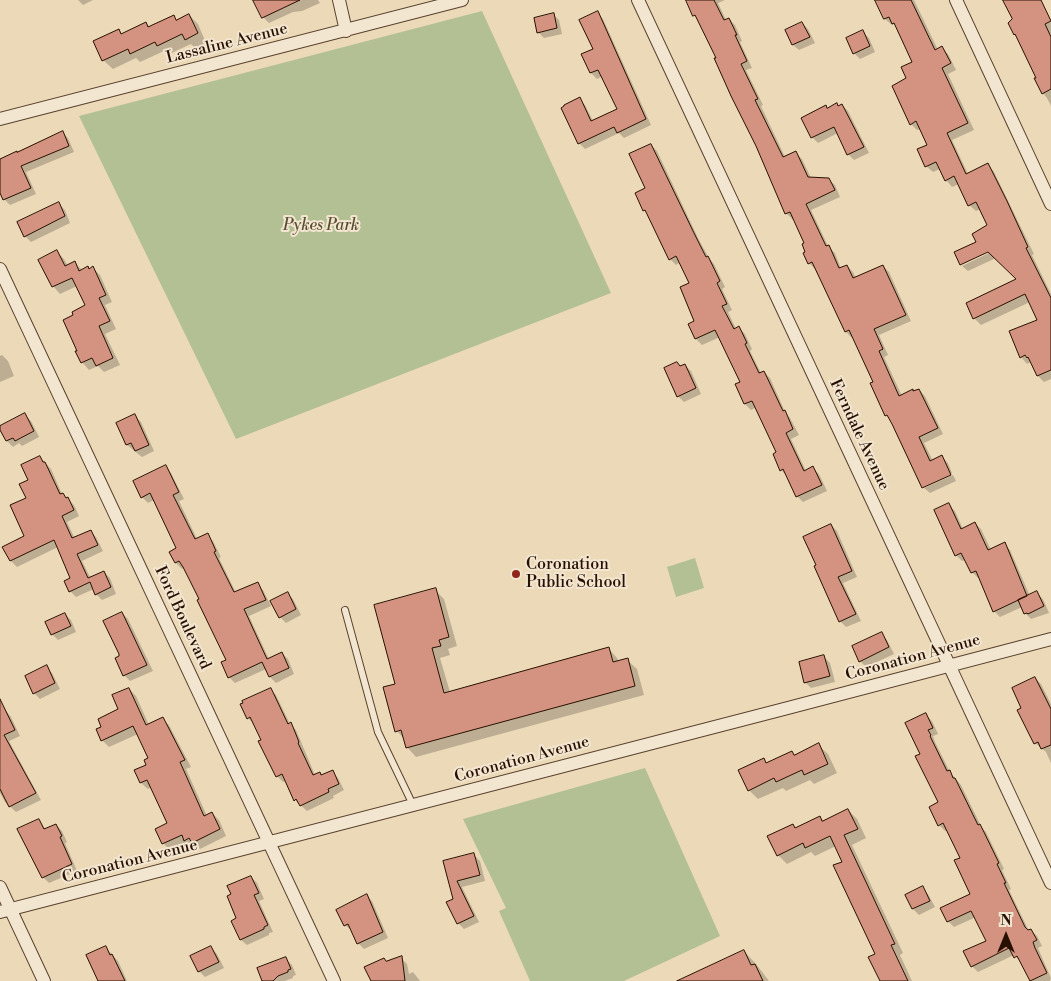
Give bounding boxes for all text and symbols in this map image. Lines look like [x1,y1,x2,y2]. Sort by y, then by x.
street label: Lassaline Avenue [164,20,290,68]
park label: Pykes Park [283,216,359,236]
street label: Ferndale Avenue [825,376,893,494]
place label: Coronation Public School [526,555,626,593]
street label: Ford Boulevard [150,563,214,673]
marker: Coronation Public School [510,568,522,580]
street label: Coronation Avenue [843,631,983,685]
street label: Coronation Avenue [452,733,592,787]
street label: Coronation Avenue [60,836,200,888]
north arrow [981,911,1031,961]
text: N [1000,912,1012,930]

